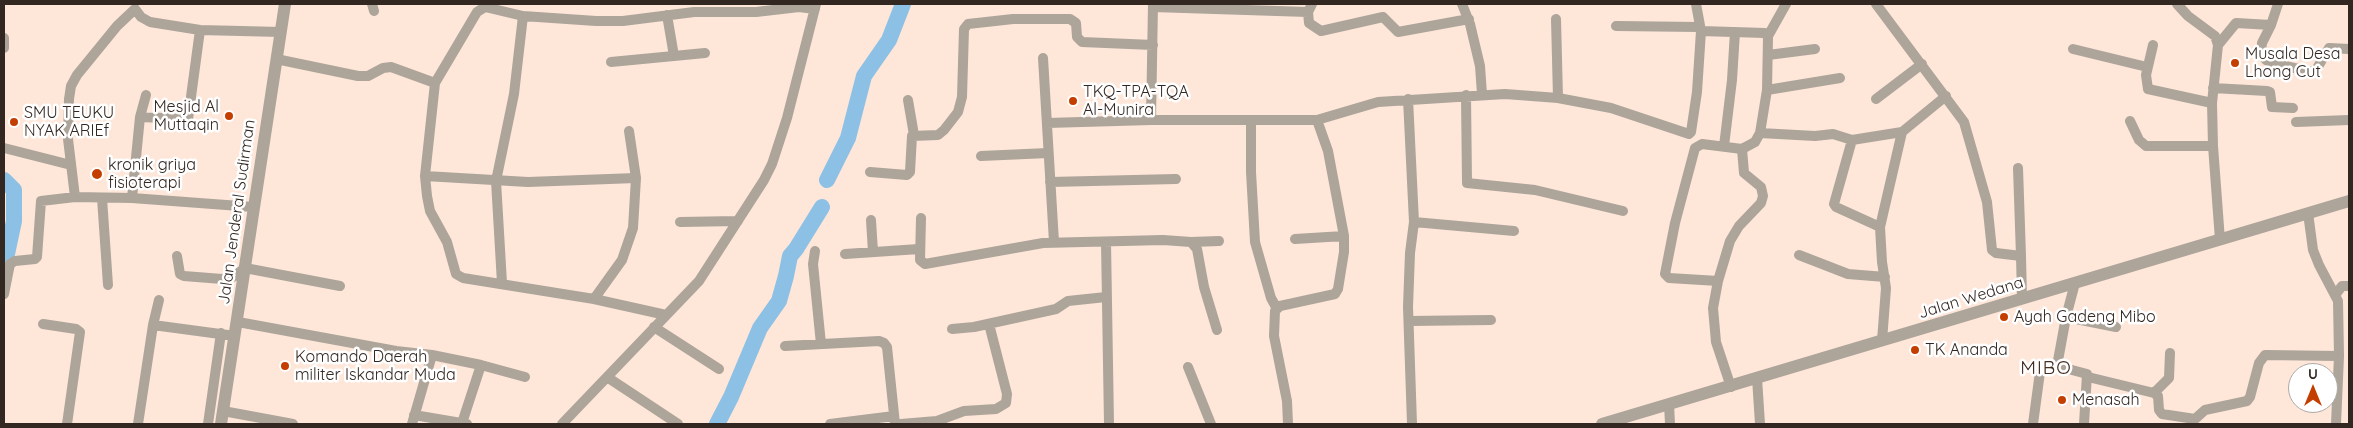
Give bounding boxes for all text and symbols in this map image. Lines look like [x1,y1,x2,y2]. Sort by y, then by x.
place label: Musala Desa Lhong Cut [2245,44,2340,82]
marker: Musala Desa Lhong Cut [2229,57,2241,69]
place label: TKQ-TPA-TQA Al-Munira [1083,82,1189,120]
marker: TKQ-TPA-TQA Al-Munira [1067,95,1079,107]
place label: Mesjid Al Muttaqin [153,97,219,135]
place label: SMU TEUKU NYAK ARIEf [24,103,114,141]
marker: Mesjid Al Muttaqin [223,110,235,122]
marker: SMU TEUKU NYAK ARIEf [8,116,20,128]
street label: Jalan Jenderal Sudirman [215,118,259,306]
place label: kronik griya fisioterapi [108,155,196,193]
marker: kronik griya fisioterapi [90,167,104,181]
street label: Jalan Wedana [1916,273,2026,323]
place label: Ayah Gadeng Mibo [2014,307,2156,327]
marker: Ayah Gadeng Mibo [1998,311,2010,323]
place label: TK Ananda [1925,340,2008,360]
marker: TK Ananda [1909,344,1921,356]
place label: Komando Daerah militer Iskandar Muda [295,347,456,385]
district label: MIBO [2020,357,2072,379]
marker: Komando Daerah militer Iskandar Muda [279,360,291,372]
north arrow [2288,363,2338,413]
text: U [2308,365,2318,383]
place label: Menasah [2072,390,2140,410]
marker: Menasah [2056,394,2068,406]

